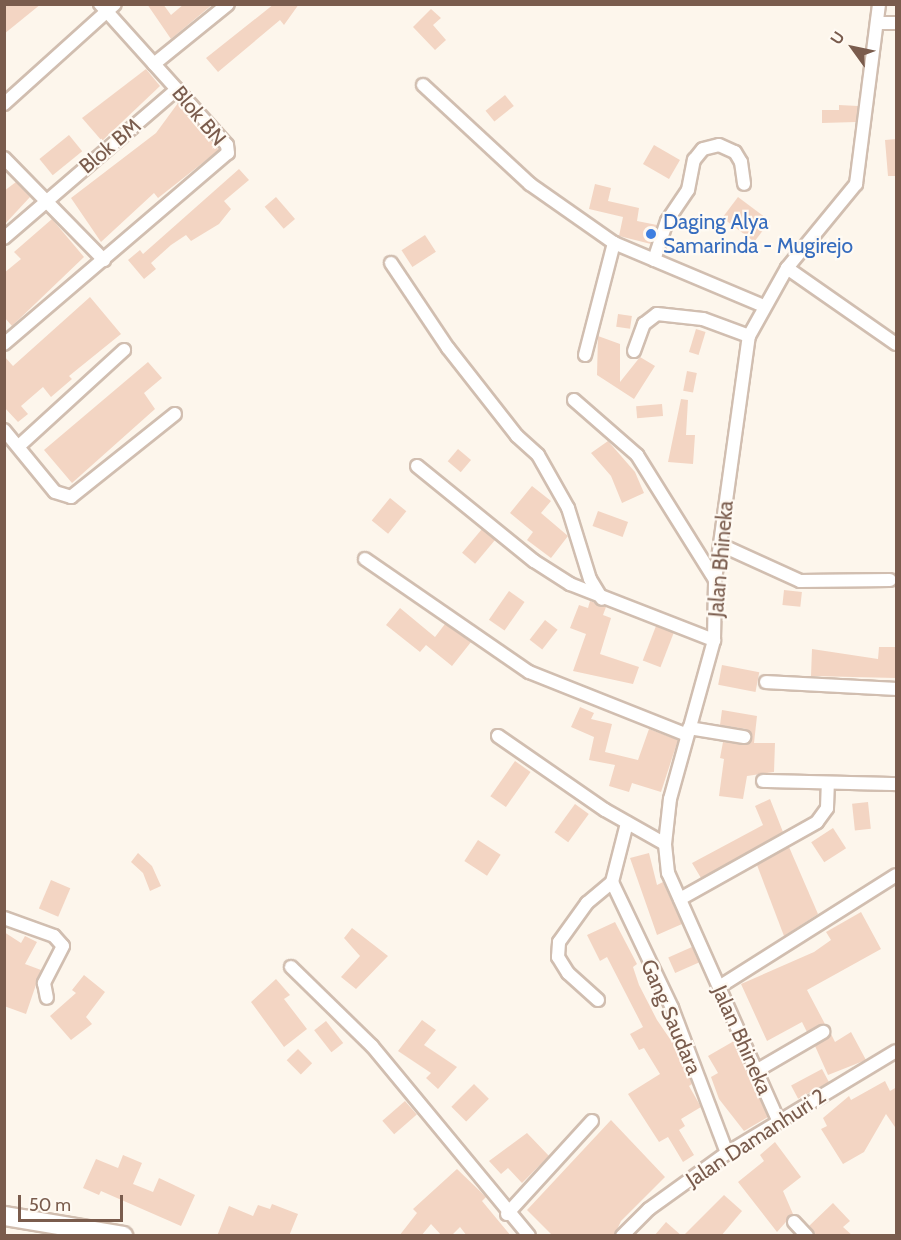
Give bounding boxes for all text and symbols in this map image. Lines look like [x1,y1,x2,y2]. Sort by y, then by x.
north arrow [823,18,883,78]
text: U [826,28,849,48]
street label: Blok BN [167,81,231,151]
street label: Blok BM [74,113,146,179]
place label: Daging Alya Samarinda - Mugirejo [663,209,853,259]
marker: Daging Alya Samarinda - Mugirejo [644,227,658,241]
street label: Jalan Bhineka [703,500,739,618]
street label: Gang Saudara [635,956,707,1078]
street label: Jalan Bhineka [707,982,777,1098]
street label: Jalan Damanhuri 2 [681,1083,831,1193]
scale bar [21,1183,126,1221]
text: 50 m [29,1194,71,1216]

